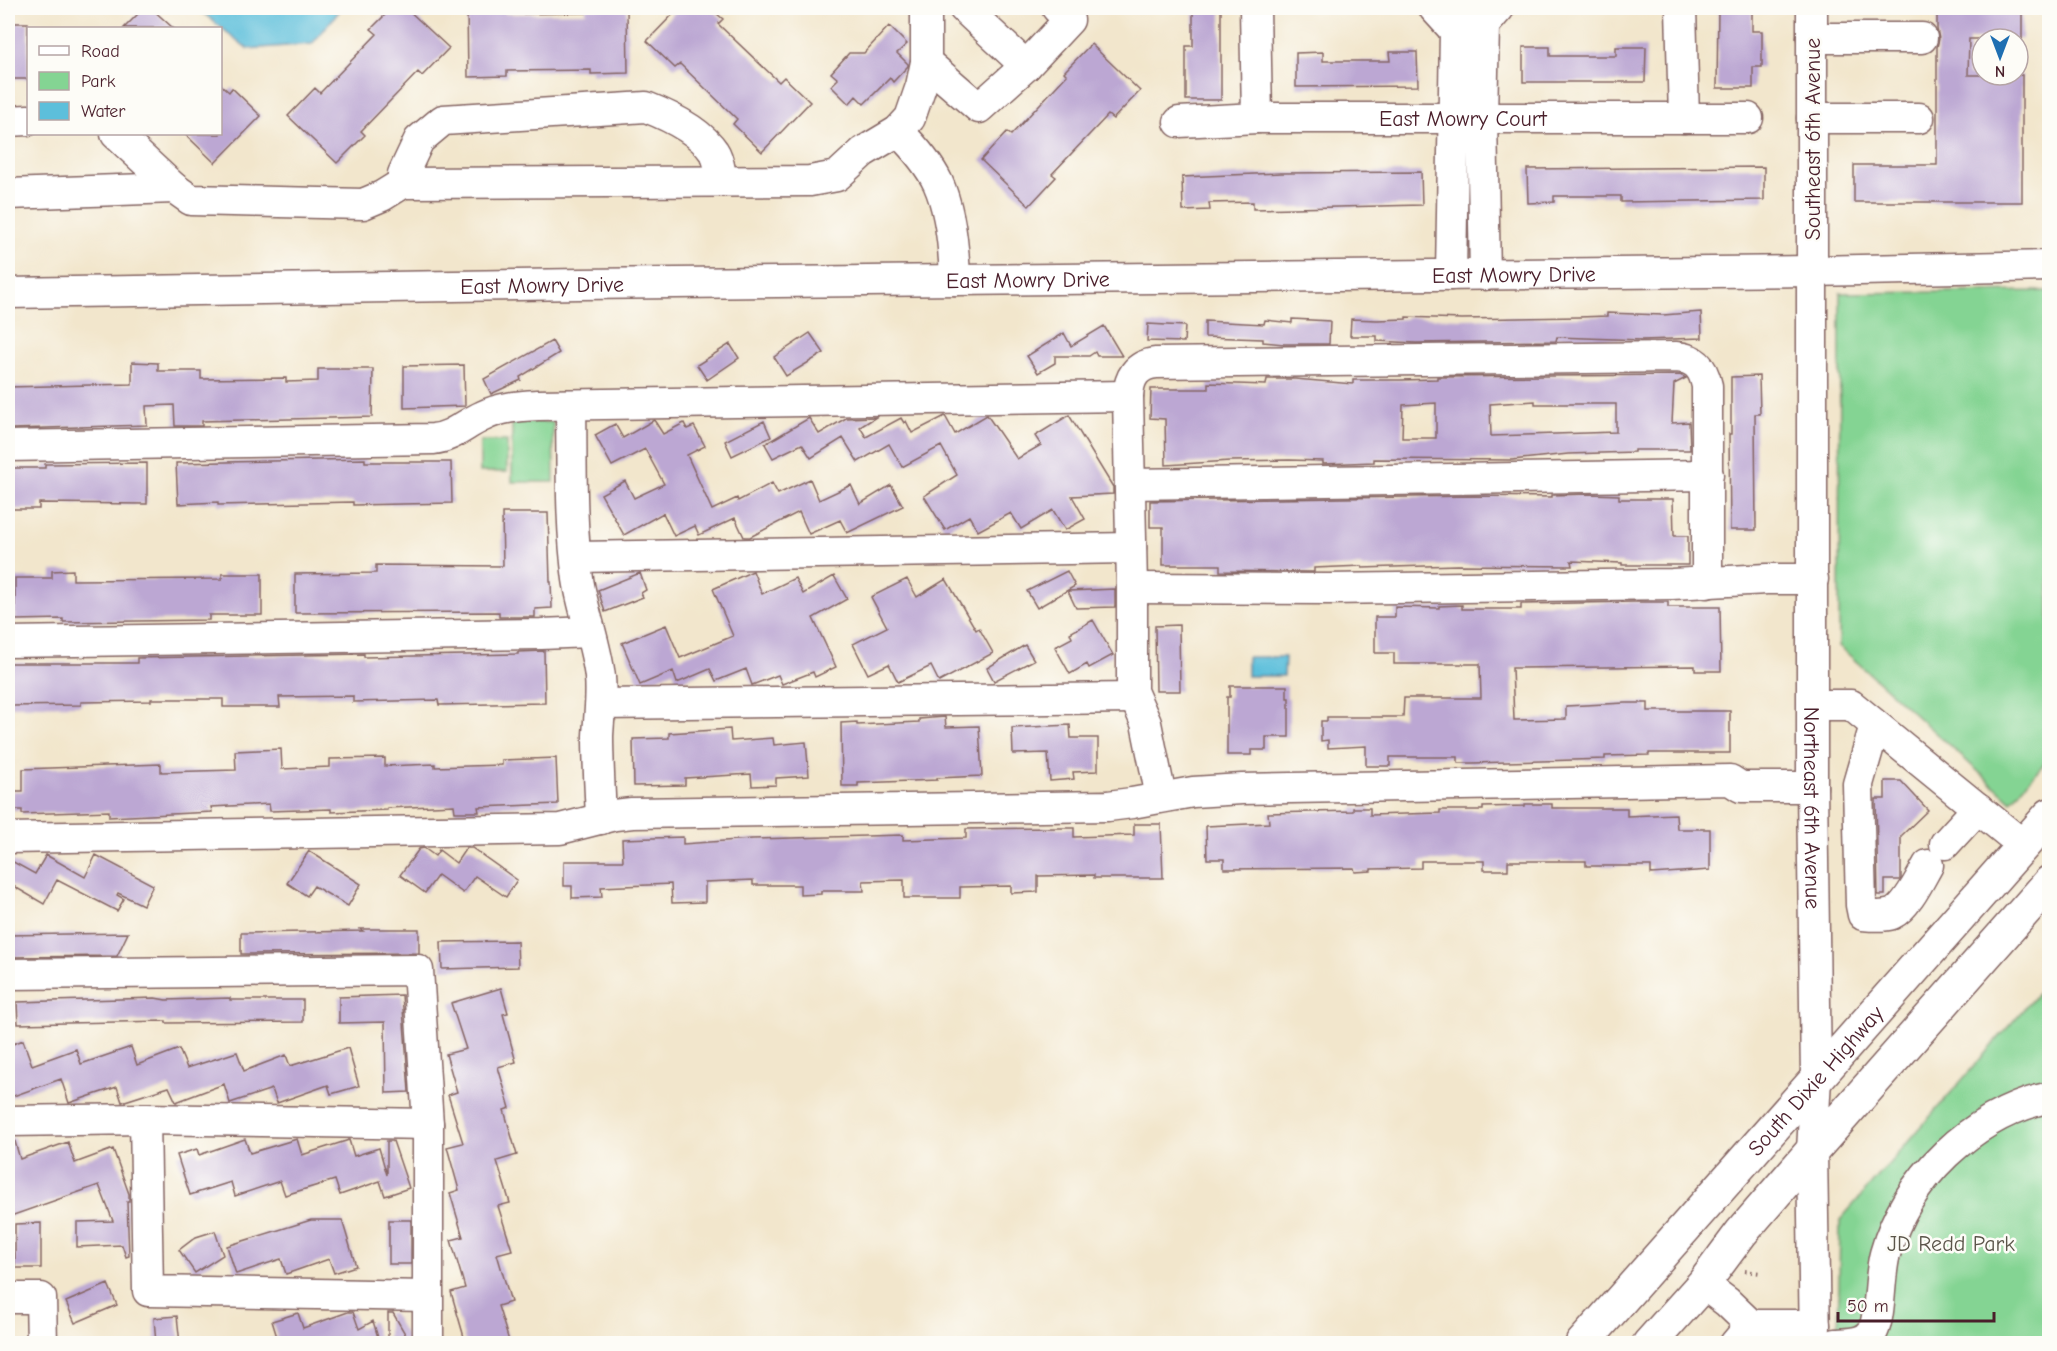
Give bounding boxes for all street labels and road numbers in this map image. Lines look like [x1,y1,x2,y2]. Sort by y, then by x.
street label: Southeast 6th Avenue [1800,38,1826,240]
street label: East Mowry Court [1379,106,1548,132]
street label: East Mowry Drive [1432,261,1596,289]
street label: East Mowry Drive [946,266,1110,294]
street label: East Mowry Drive [460,272,624,300]
street label: Northeast 6th Avenue [1798,707,1826,909]
street label: South Dixie Highway [1743,1001,1889,1161]

